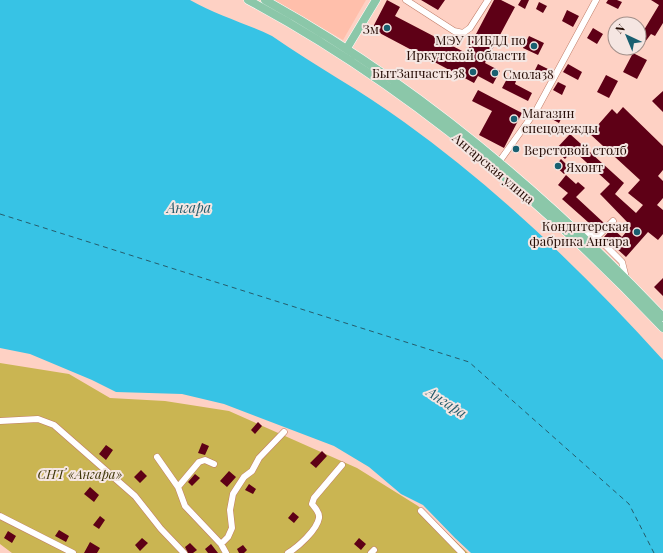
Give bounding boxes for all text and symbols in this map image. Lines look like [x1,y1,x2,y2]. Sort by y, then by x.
north arrow [607,16,647,56]
place label: Зм [363,20,379,37]
text: N [612,20,628,37]
marker: Зм [382,23,392,33]
place label: МЭУ ГИБДД по Иркутской области [406,31,526,63]
marker: МЭУ ГИБДД по Иркутской области [529,41,539,51]
place label: БытЗапчасть38 [372,64,465,81]
place label: Смола38 [503,65,554,82]
marker: БытЗапчасть38 [468,67,478,77]
marker: Смола38 [490,68,500,78]
place label: Магазин спецодежды [522,104,598,136]
marker: Магазин спецодежды [509,114,519,124]
street label: Ангарская улица [449,128,539,208]
place label: Верстовой столб [524,141,627,158]
marker: Верстовой столб [511,144,521,154]
place label: Яхонт [565,158,603,175]
marker: Яхонт [553,161,563,171]
water label: Ангара [165,198,211,217]
place label: Кондитерская фабрика Ангара [529,217,630,249]
marker: Кондитерская фабрика Ангара [632,227,642,237]
water label: Ангара [422,381,471,422]
park label: СНТ «Ангара» [38,465,123,482]

